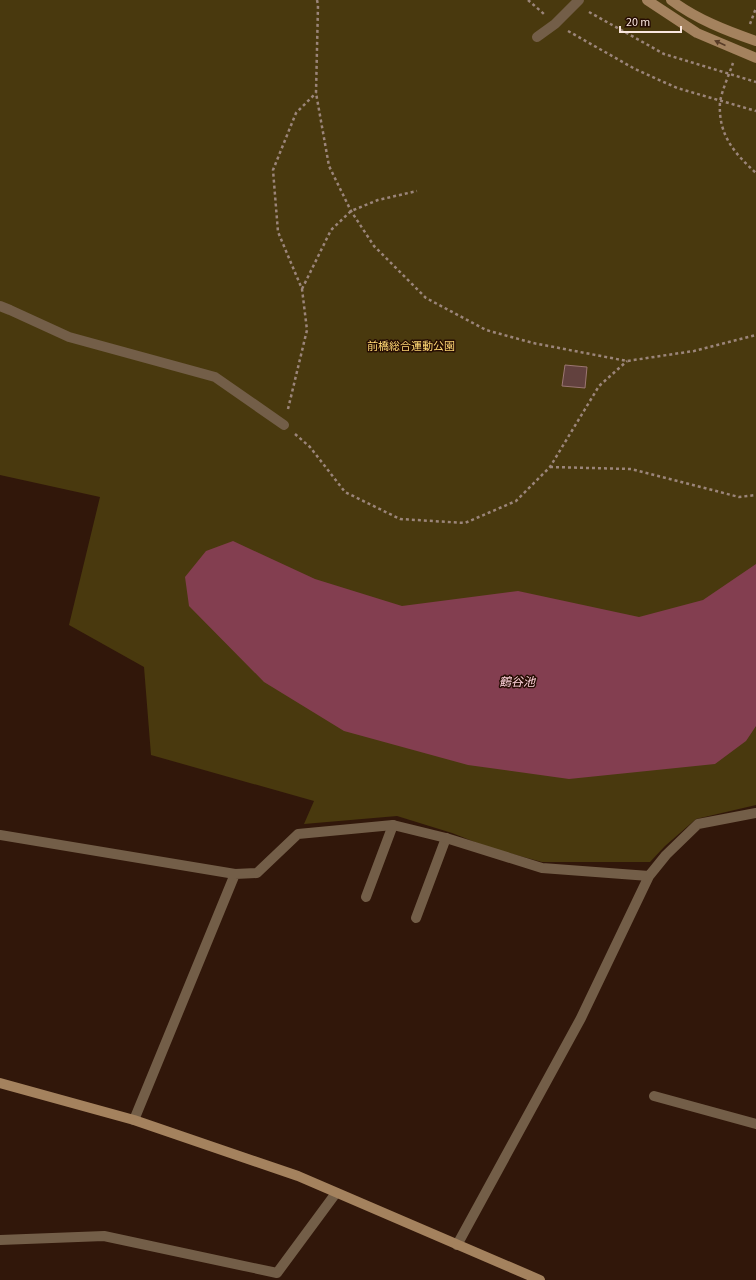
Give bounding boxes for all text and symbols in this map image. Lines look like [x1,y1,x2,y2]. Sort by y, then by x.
scale bar [620,8,681,34]
text: 20 m [626,14,650,31]
one-way arrow [714,40,725,46]
park label: 前橋総合運動公園 [367,339,455,354]
water label: 鶴谷池 [499,674,536,691]

